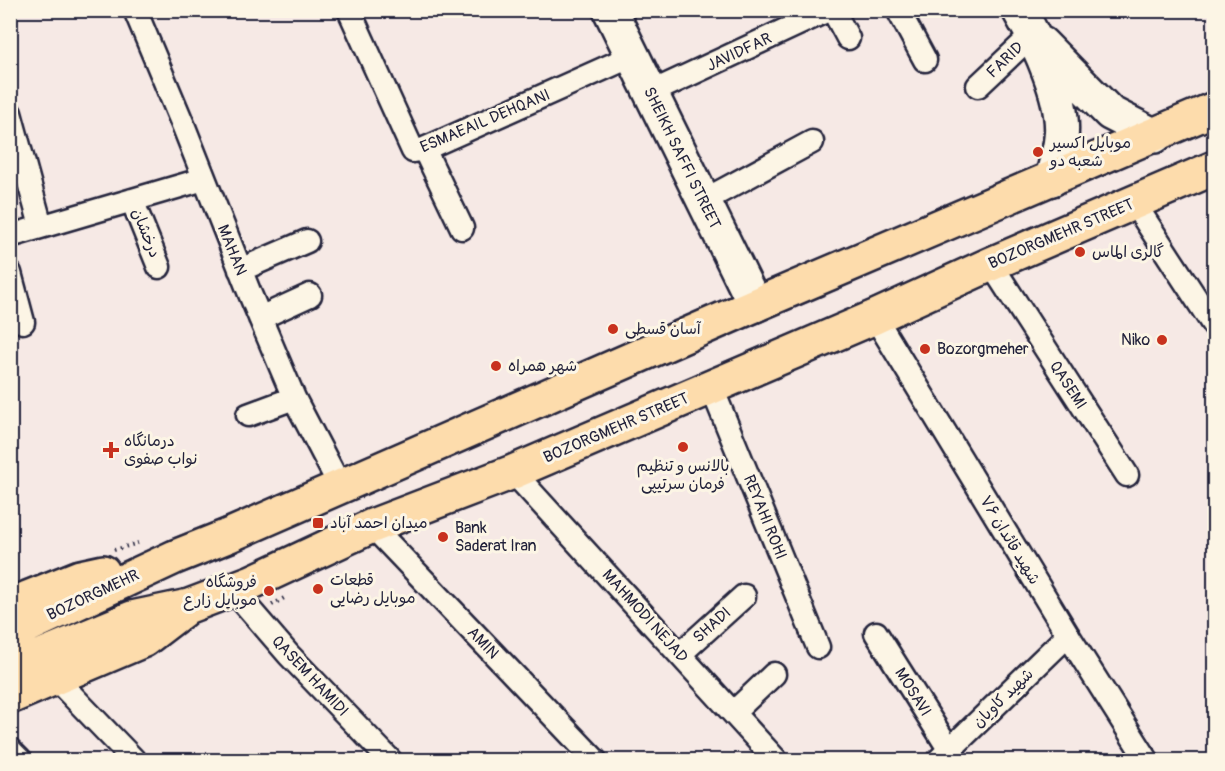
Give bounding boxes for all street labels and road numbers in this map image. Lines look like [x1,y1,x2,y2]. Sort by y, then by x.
street label: JAVIDFAR [703,28,775,76]
street label: FARID [982,38,1028,82]
street label: SHEIKH SAFFI STREET [639,84,725,232]
street label: ESMAEAIL DEHQANI [417,85,553,157]
street label: BOZORGMEHR STREET [985,194,1137,274]
street label: درخشان [127,205,165,261]
street label: MAHAN [213,222,251,278]
street label: QASEMI [1045,357,1091,413]
street label: BOZORGMEHR STREET [540,388,692,468]
street label: REYAHI ROHI [739,472,791,562]
street label: شهید قائدان ۷۶ [976,492,1044,588]
street label: BOZORGMEHR [44,565,142,625]
street label: MAHMODI NEJAD [598,565,692,667]
street label: SHADI [689,603,735,647]
street label: AMIN [463,623,503,663]
street label: QASEM HAMIDI [267,631,353,721]
street label: MOSAVI [890,664,936,720]
street label: شهید کاویان [968,664,1038,732]

